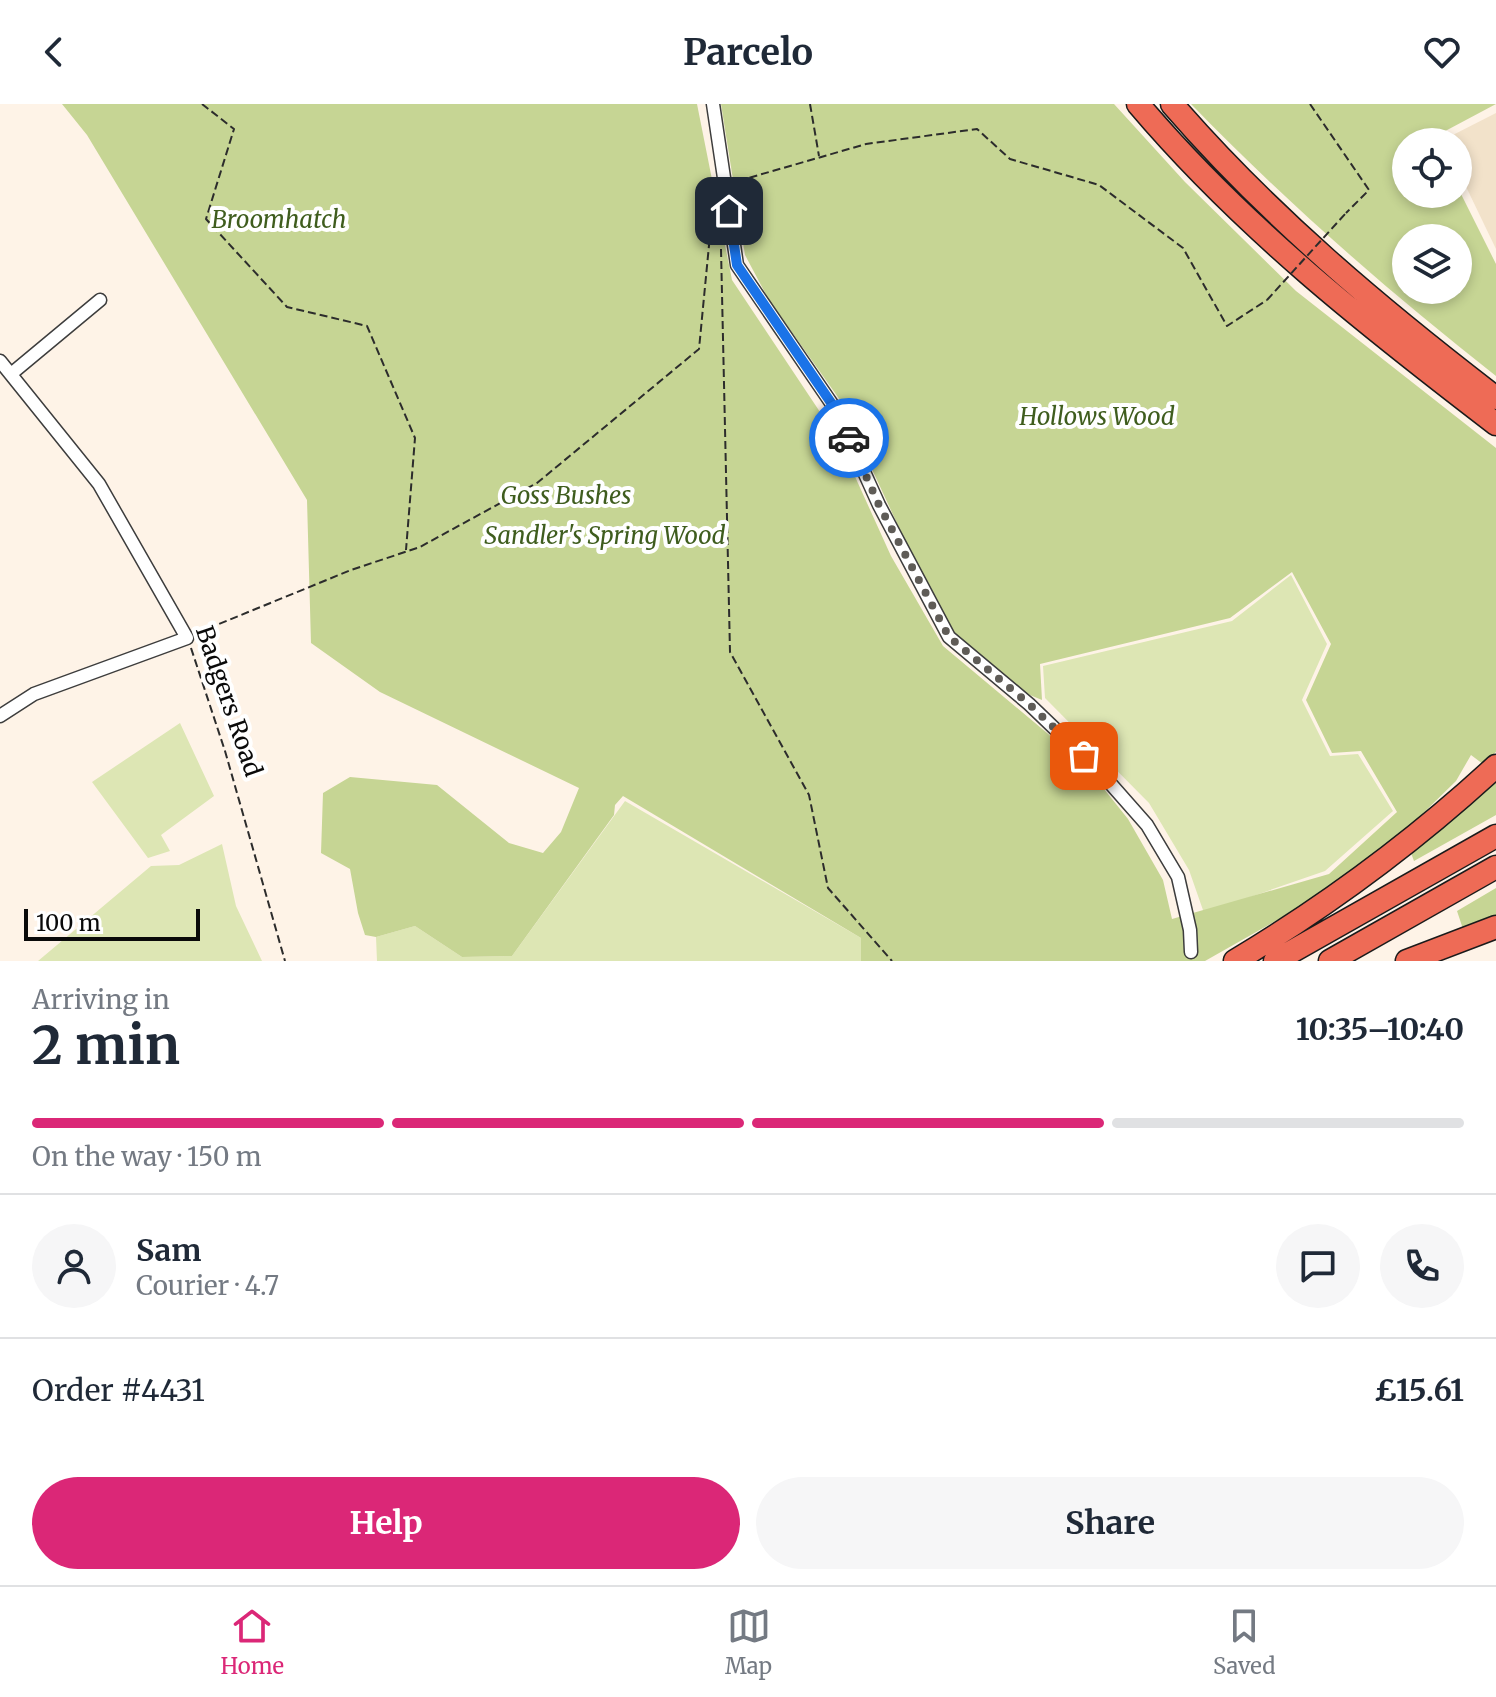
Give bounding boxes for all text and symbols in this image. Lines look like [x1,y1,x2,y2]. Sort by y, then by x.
icon: back [32,30,76,74]
text: Parcelo [683,30,813,75]
icon: heart [1420,30,1464,74]
map controls [1392,128,1472,304]
button: locate [1392,128,1472,208]
pin [695,177,763,245]
icon: home [707,189,751,233]
park label: Broomhatch [212,204,346,235]
button: layers [1392,224,1472,304]
courier [809,398,889,478]
park label: Hollows Wood [1018,401,1175,432]
icon: car [827,416,871,460]
park label: Goss Bushes [501,480,631,511]
park label: Sandler's Spring Wood [484,520,726,551]
street label: Badgers Road [189,622,269,780]
pin [1050,722,1118,790]
icon: bag [1062,734,1106,778]
scale bar [24,905,200,941]
text: 100 m [36,909,101,937]
text: Arriving in [32,983,170,1016]
text: 10:35–10:40 [1296,1010,1464,1048]
text: 2 min [32,1013,180,1078]
text: On the way · 150 m [32,1140,261,1173]
button: person [32,1224,116,1308]
button: chat [1276,1224,1360,1308]
button: phone [1380,1224,1464,1308]
text: Sam [136,1231,201,1269]
text: Courier · 4.7 [136,1269,279,1302]
text: Order #4431 [32,1371,205,1409]
text: £15.61 [1374,1371,1464,1409]
button: Help [32,1477,740,1569]
button: Share [756,1477,1464,1569]
tab: Home [221,1604,284,1680]
tab: Map [725,1604,772,1680]
tab: Saved [1213,1604,1275,1680]

